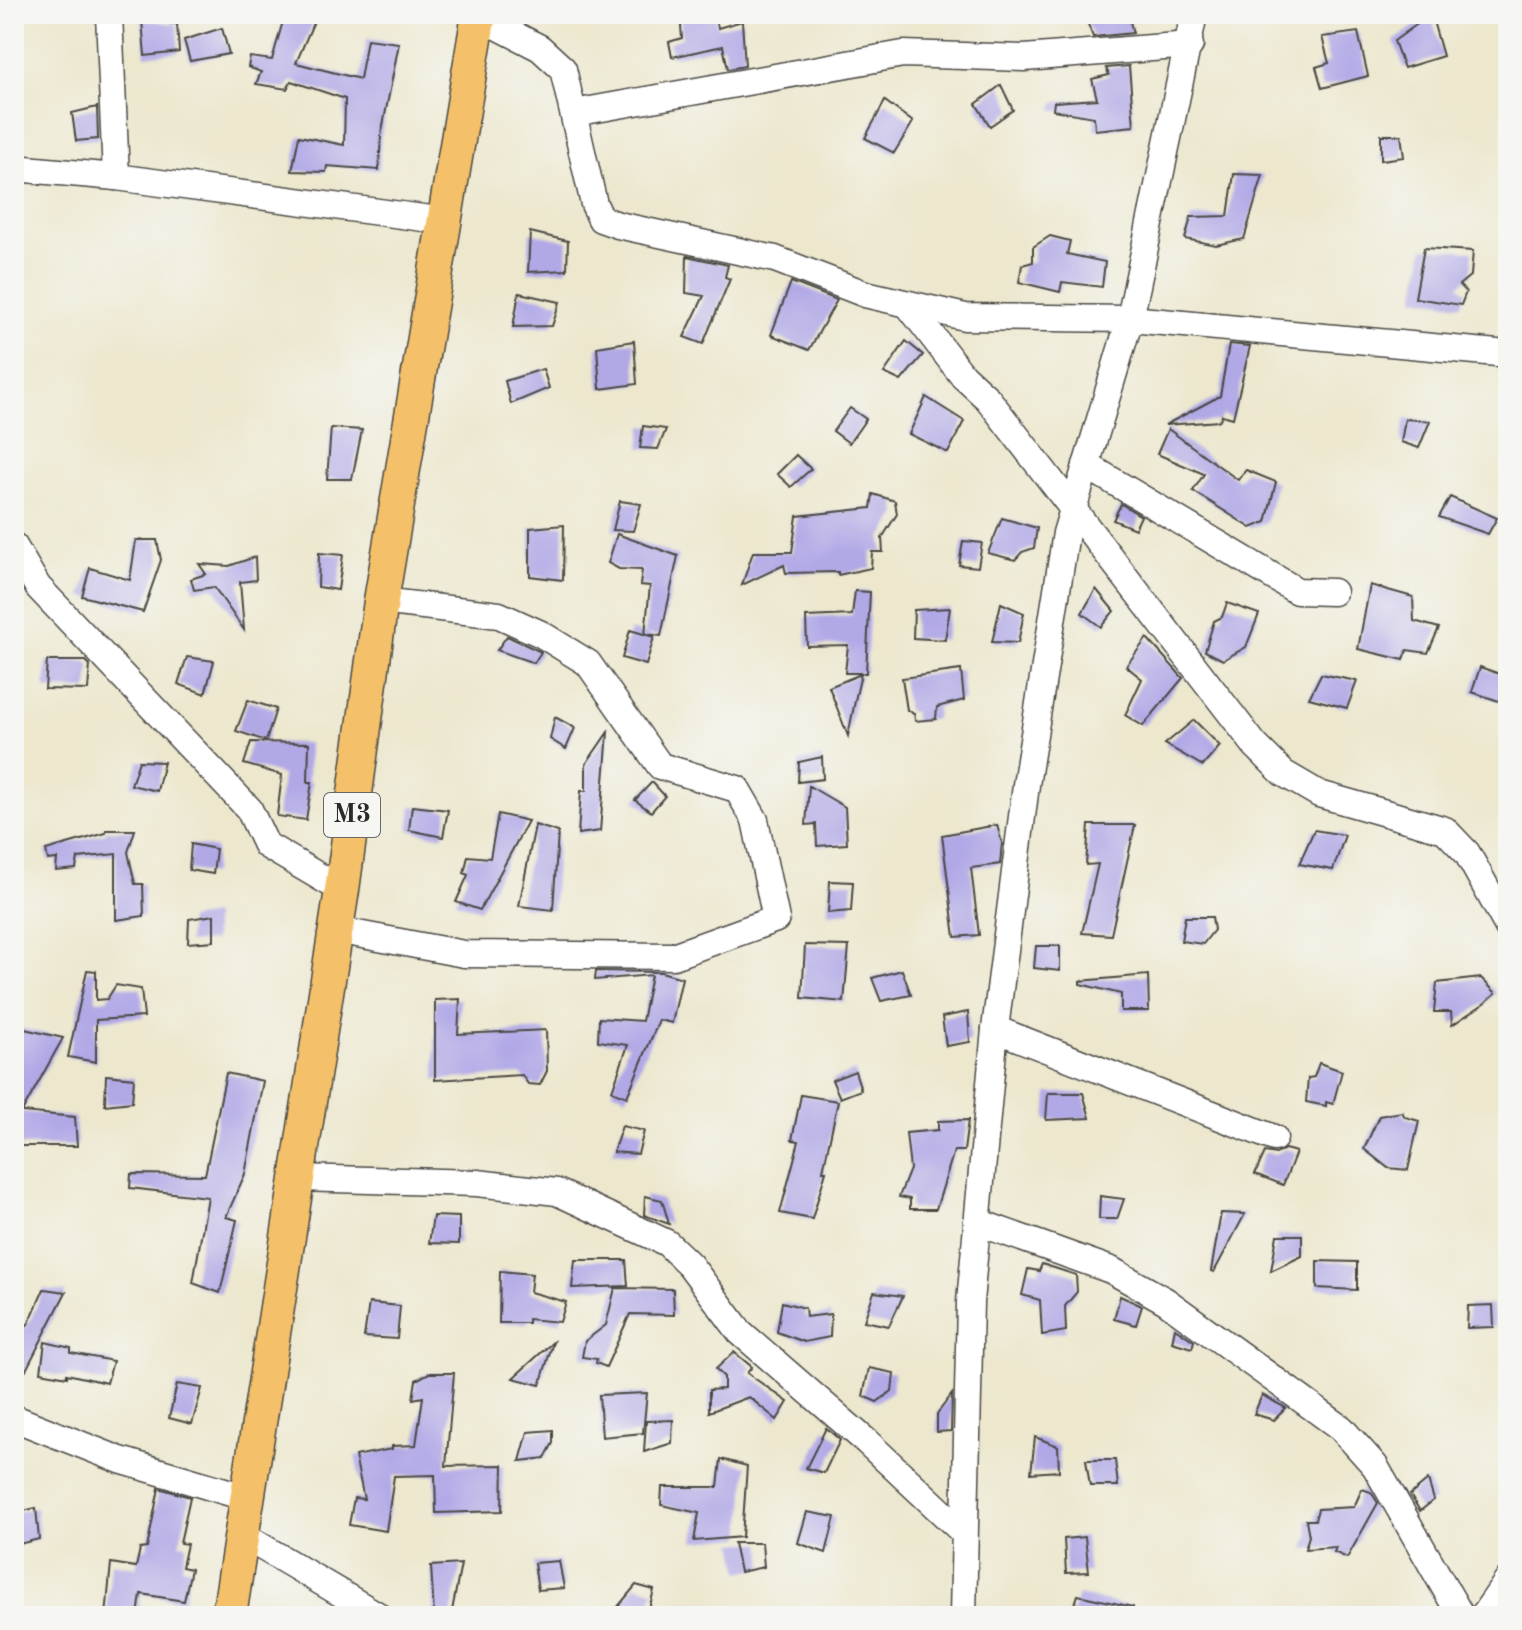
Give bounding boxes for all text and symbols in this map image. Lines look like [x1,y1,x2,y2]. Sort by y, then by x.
road number: M3 [324,793,380,837]

